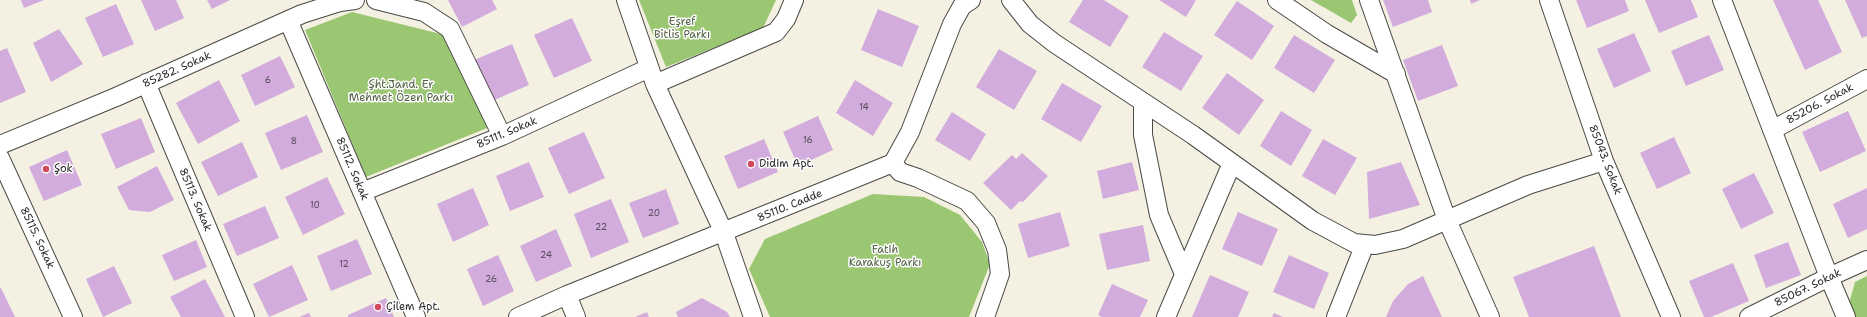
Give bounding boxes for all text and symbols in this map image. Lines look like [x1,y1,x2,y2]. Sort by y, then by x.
park label: Eşref Bitlis Parkı [654,15,710,41]
street label: 85282. Sokak [141,49,213,91]
house number: 6 [265,76,271,86]
park label: Şht.Jand. Er Mehmet Özen Parkı [349,78,453,104]
street label: 85206. Sokak [1784,81,1856,127]
house number: 14 [859,103,869,113]
street label: 85111. Sokak [475,114,539,152]
street label: 85043. Sokak [1586,123,1624,197]
street label: 85112. Sokak [333,135,371,203]
house number: 16 [803,136,813,146]
house number: 8 [291,137,297,147]
place label: Didim Apt. [759,157,814,171]
marker: Didim Apt. [746,159,756,169]
place label: Şok [54,162,73,176]
marker: Şok [41,164,51,174]
street label: 85113. Sokak [176,166,214,234]
street label: 85110. Cadde [756,187,824,225]
house number: 10 [310,201,320,211]
street label: 85115. Sokak [17,205,57,271]
house number: 20 [648,209,660,219]
house number: 22 [595,223,607,233]
park label: Fatih Karakuş Parkı [849,243,921,269]
house number: 24 [540,251,552,261]
house number: 12 [339,260,349,270]
street label: 85067. Sokak [1772,266,1844,310]
house number: 26 [485,275,497,285]
place label: Çilem Apt. [386,300,440,314]
marker: Çilem Apt. [373,302,383,312]

